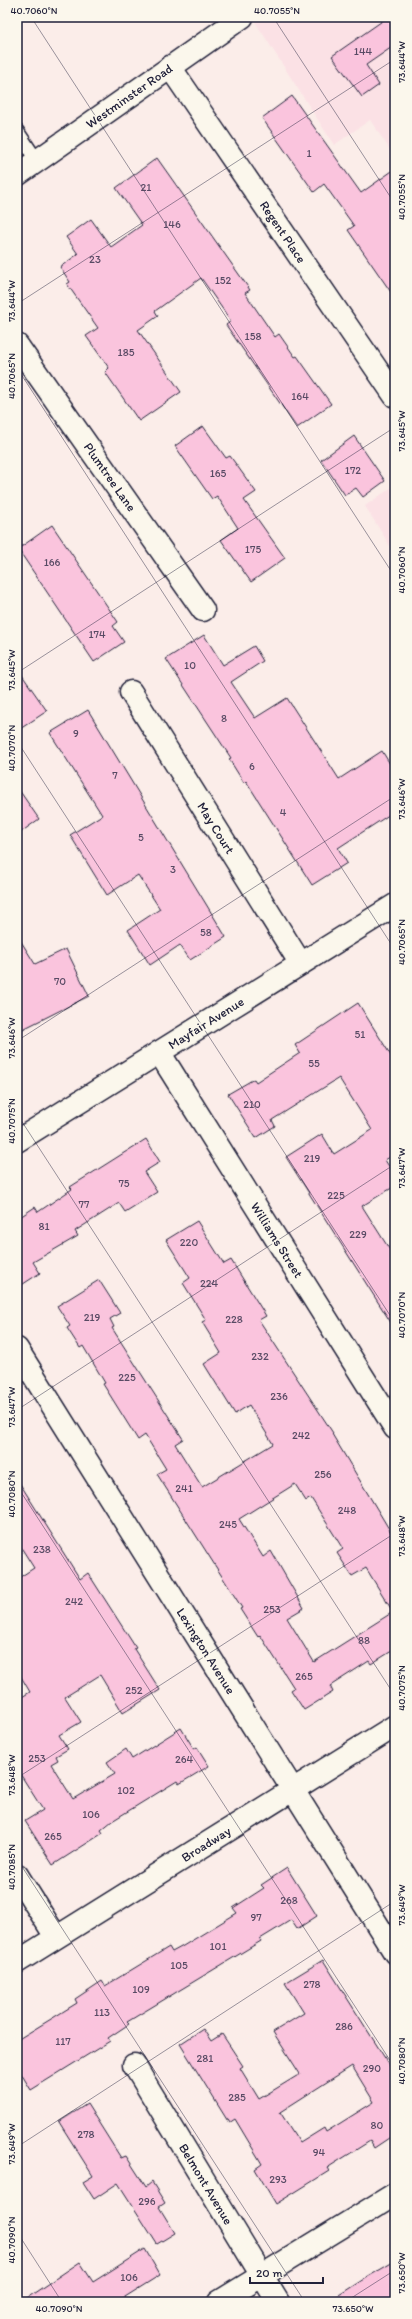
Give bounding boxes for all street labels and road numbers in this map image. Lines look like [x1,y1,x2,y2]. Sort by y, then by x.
street label: Westminster Road [83,61,175,131]
street label: Regent Place [257,198,309,266]
street label: Plumtree Lane [81,440,139,514]
street label: May Court [194,799,238,857]
street label: Mayfair Avenue [165,994,247,1052]
street label: Williams Street [248,1199,306,1281]
street label: Lexington Avenue [173,1605,239,1697]
street label: Broadway [179,1823,233,1865]
street label: Belmont Avenue [176,2141,236,2227]

